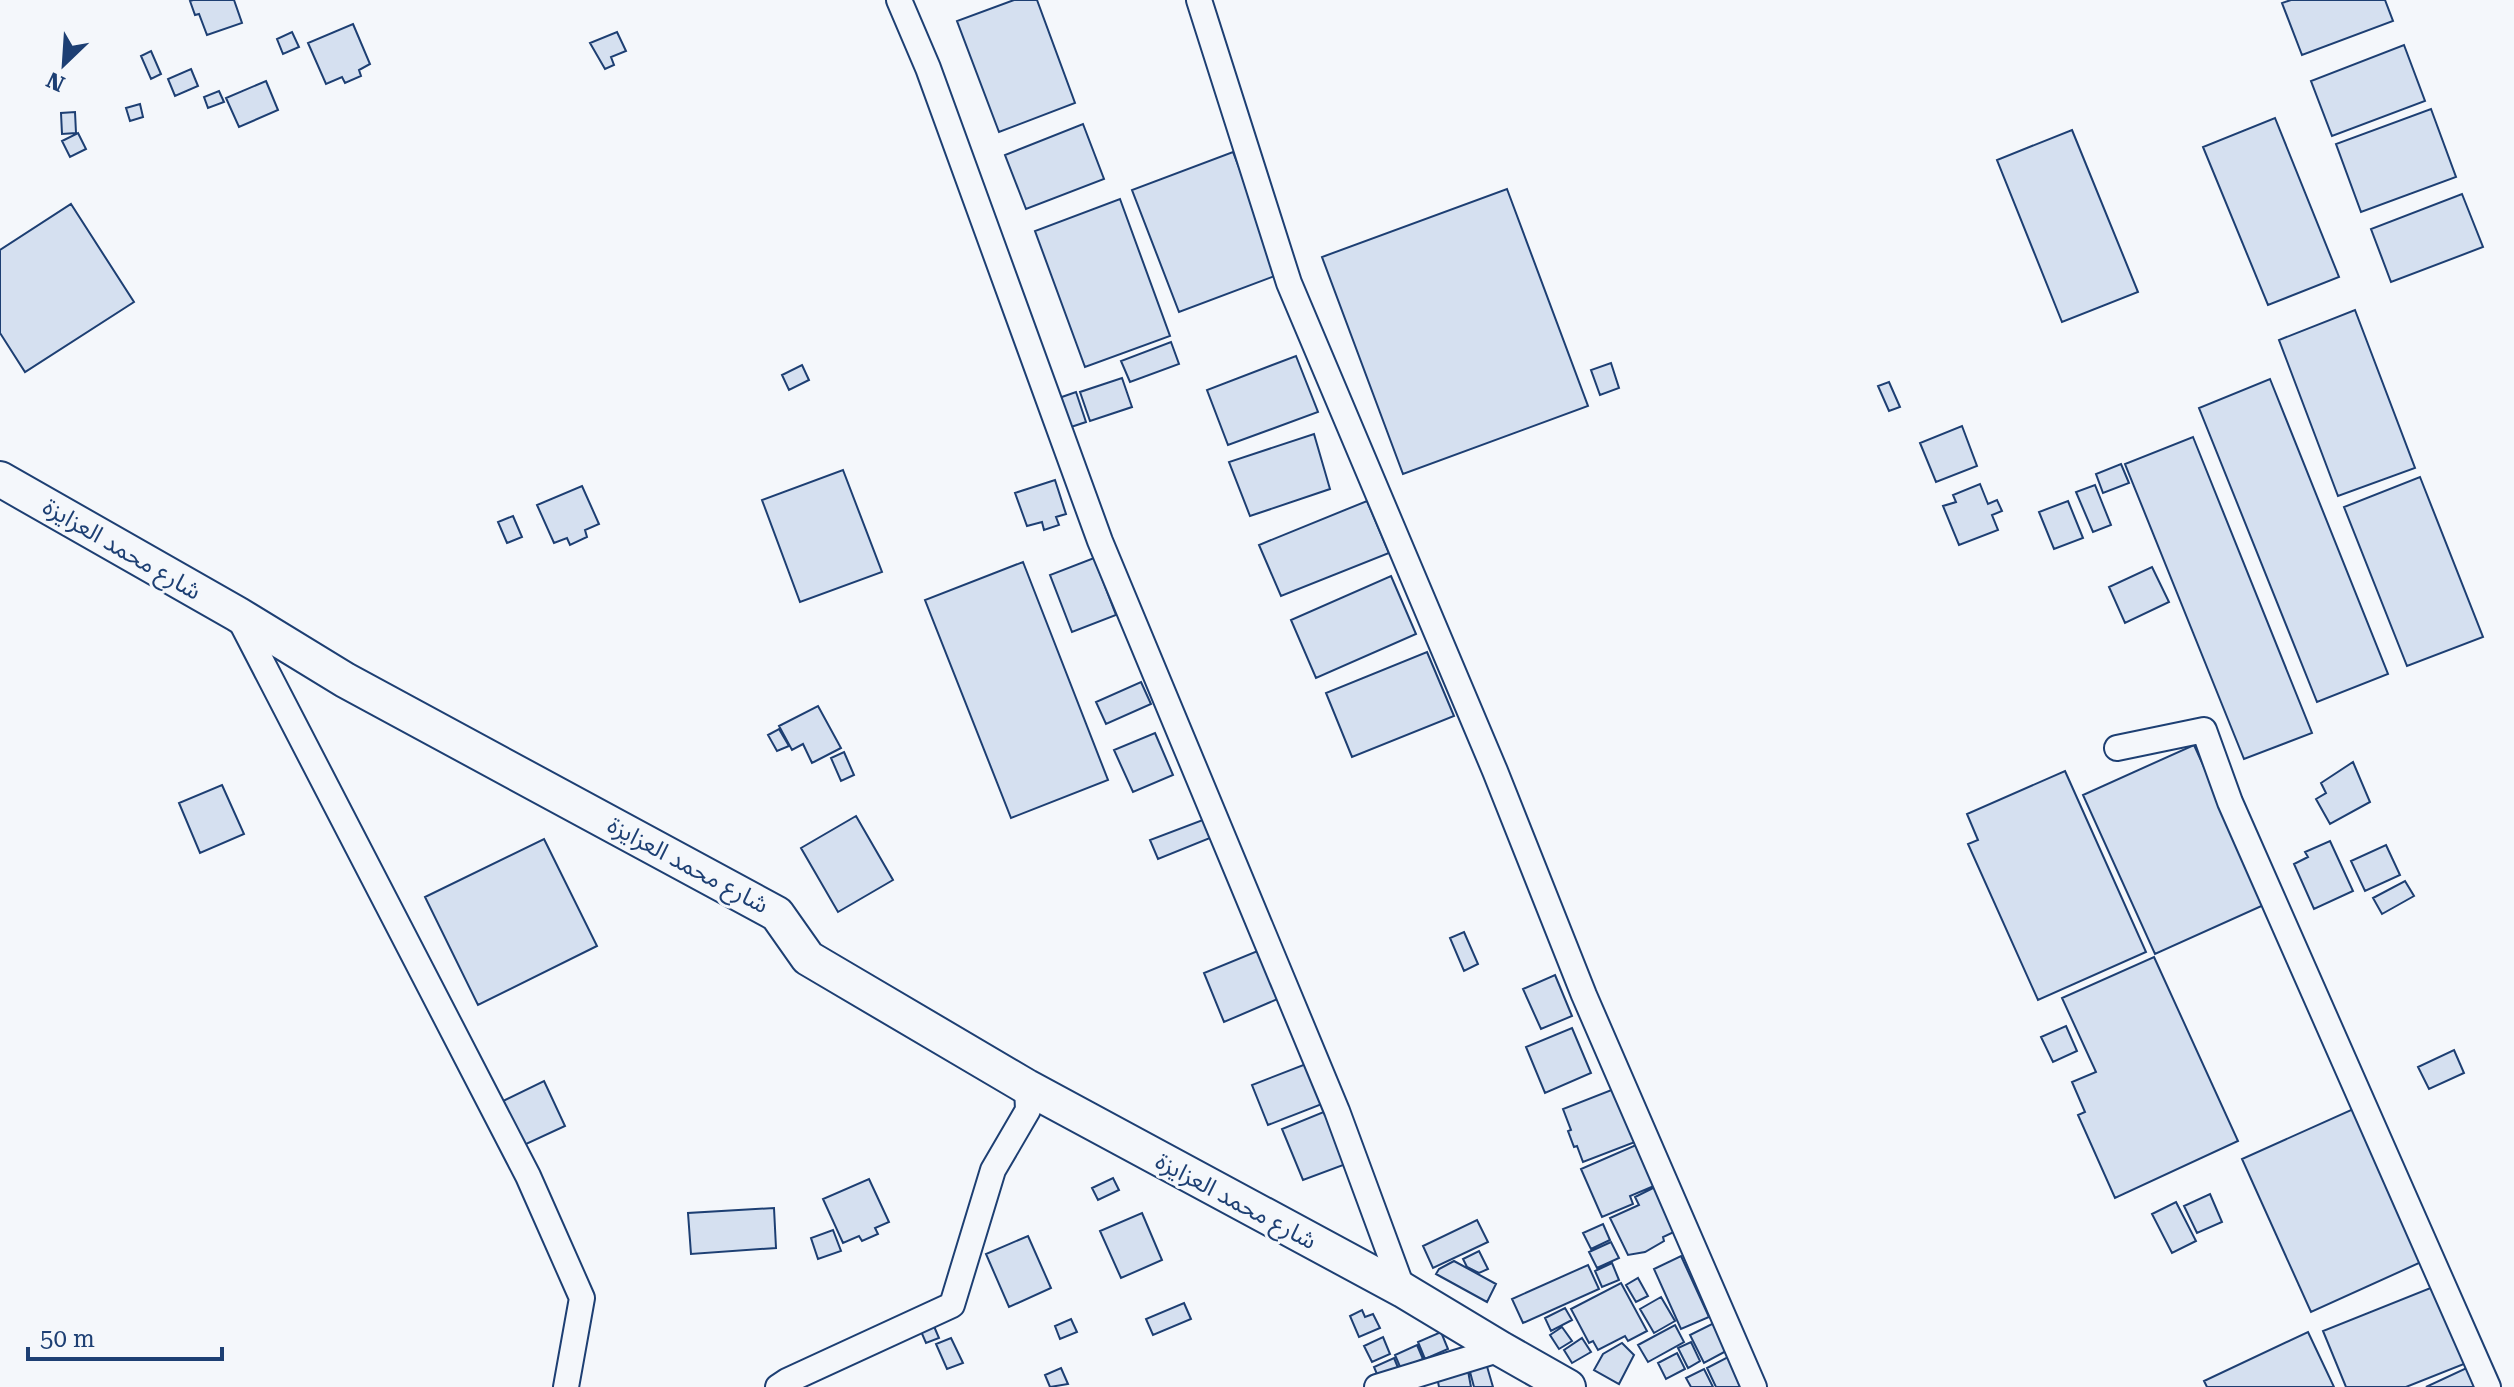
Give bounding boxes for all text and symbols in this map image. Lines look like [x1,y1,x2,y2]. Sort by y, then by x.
north arrow [24,24,104,104]
text: N [43,67,69,97]
street label: شارع محمد العزايزة [36,492,206,608]
street label: شارع محمد العزايزة [601,811,773,922]
street label: شارع محمد العزايزة [1149,1147,1321,1258]
scale bar [28,1311,222,1361]
text: 50 m [40,1325,95,1353]

